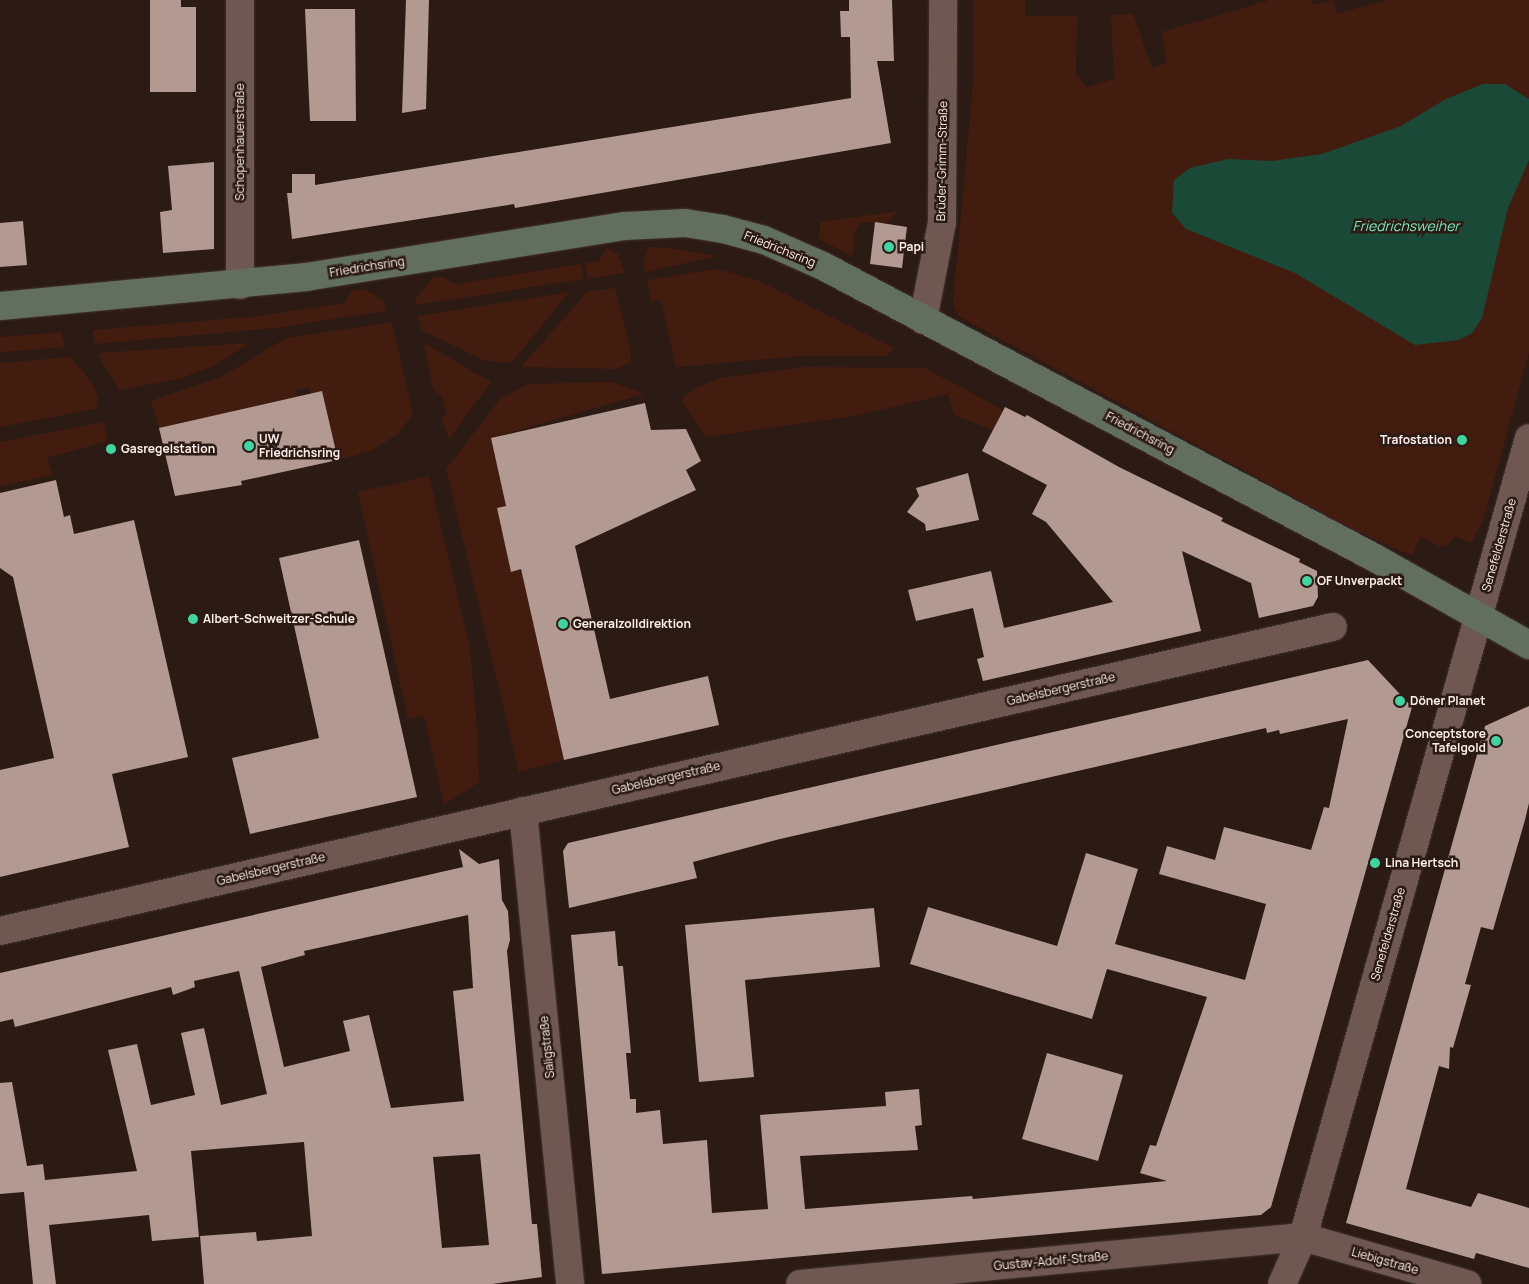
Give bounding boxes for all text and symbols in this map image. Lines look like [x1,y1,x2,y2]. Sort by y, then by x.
street label: Schopenhauerstraße [233,83,247,201]
street label: Brüder-Grimm-Straße [934,101,950,221]
water label: Friedrichsweiher [1353,218,1459,234]
street label: Friedrichsring [742,228,818,270]
place label: Papi [899,240,924,254]
marker: Papi [883,241,895,253]
street label: Friedrichsring [328,254,406,280]
street label: Friedrichsring [1103,409,1177,457]
place label: UW Friedrichsring [259,432,340,460]
place label: Trafostation [1380,433,1452,447]
marker: Trafostation [1456,434,1468,446]
marker: UW Friedrichsring [243,440,255,452]
place label: Gasregelstation [121,442,215,456]
marker: Gasregelstation [105,443,117,455]
street label: Senefelderstraße [1479,497,1519,593]
place label: OF Unverpackt [1317,574,1402,588]
marker: OF Unverpackt [1301,575,1313,587]
place label: Albert-Schweitzer-Schule [203,612,355,626]
marker: Albert-Schweitzer-Schule [187,613,199,625]
place label: Generalzolldirektion [573,617,691,631]
marker: Generalzolldirektion [557,618,569,630]
street label: Gabelsbergerstraße [1005,670,1117,708]
place label: Döner Planet [1410,694,1485,708]
marker: Döner Planet [1394,695,1406,707]
place label: Conceptstore Tafelgold [1405,727,1486,755]
marker: Conceptstore Tafelgold [1490,735,1502,747]
street label: Gabelsbergerstraße [610,759,722,797]
street label: Gabelsbergerstraße [215,850,327,888]
place label: Lina Hertsch [1385,856,1458,870]
marker: Lina Hertsch [1369,857,1381,869]
street label: Senefelderstraße [1368,886,1408,982]
street label: Saligstraße [537,1015,557,1079]
street label: Liebigstraße [1350,1245,1420,1277]
street label: Gustav-Adolf-Straße [993,1249,1109,1273]

